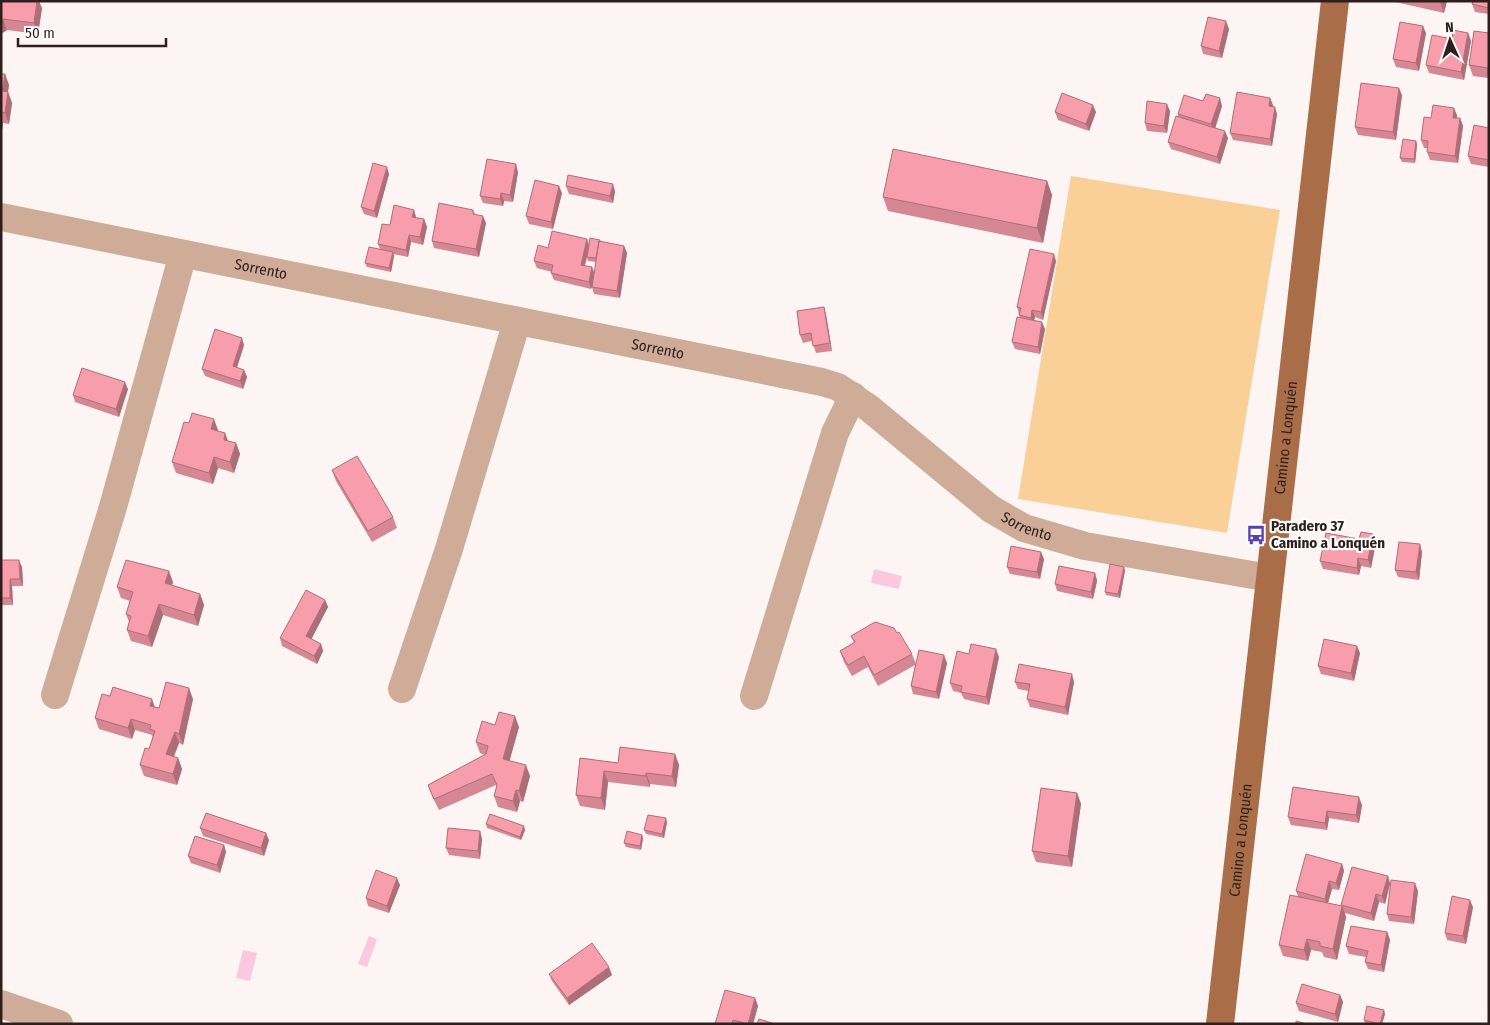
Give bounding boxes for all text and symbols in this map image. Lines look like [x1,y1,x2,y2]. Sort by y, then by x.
scale bar [18,15,165,47]
north arrow [1425,15,1475,65]
text: N [1445,19,1454,36]
text: 50 m [25,24,55,42]
street label: Sorrento [233,255,289,283]
street label: Sorrento [630,335,686,363]
street label: Camino a Lonquén [1271,380,1301,495]
street label: Sorrento [998,508,1054,545]
place label: Paradero 37 Camino a Lonquén [1271,517,1385,552]
bus stop icon: Paradero 37 Camino a Lonquén [1245,524,1267,546]
street label: Camino a Lonquén [1225,783,1256,898]

